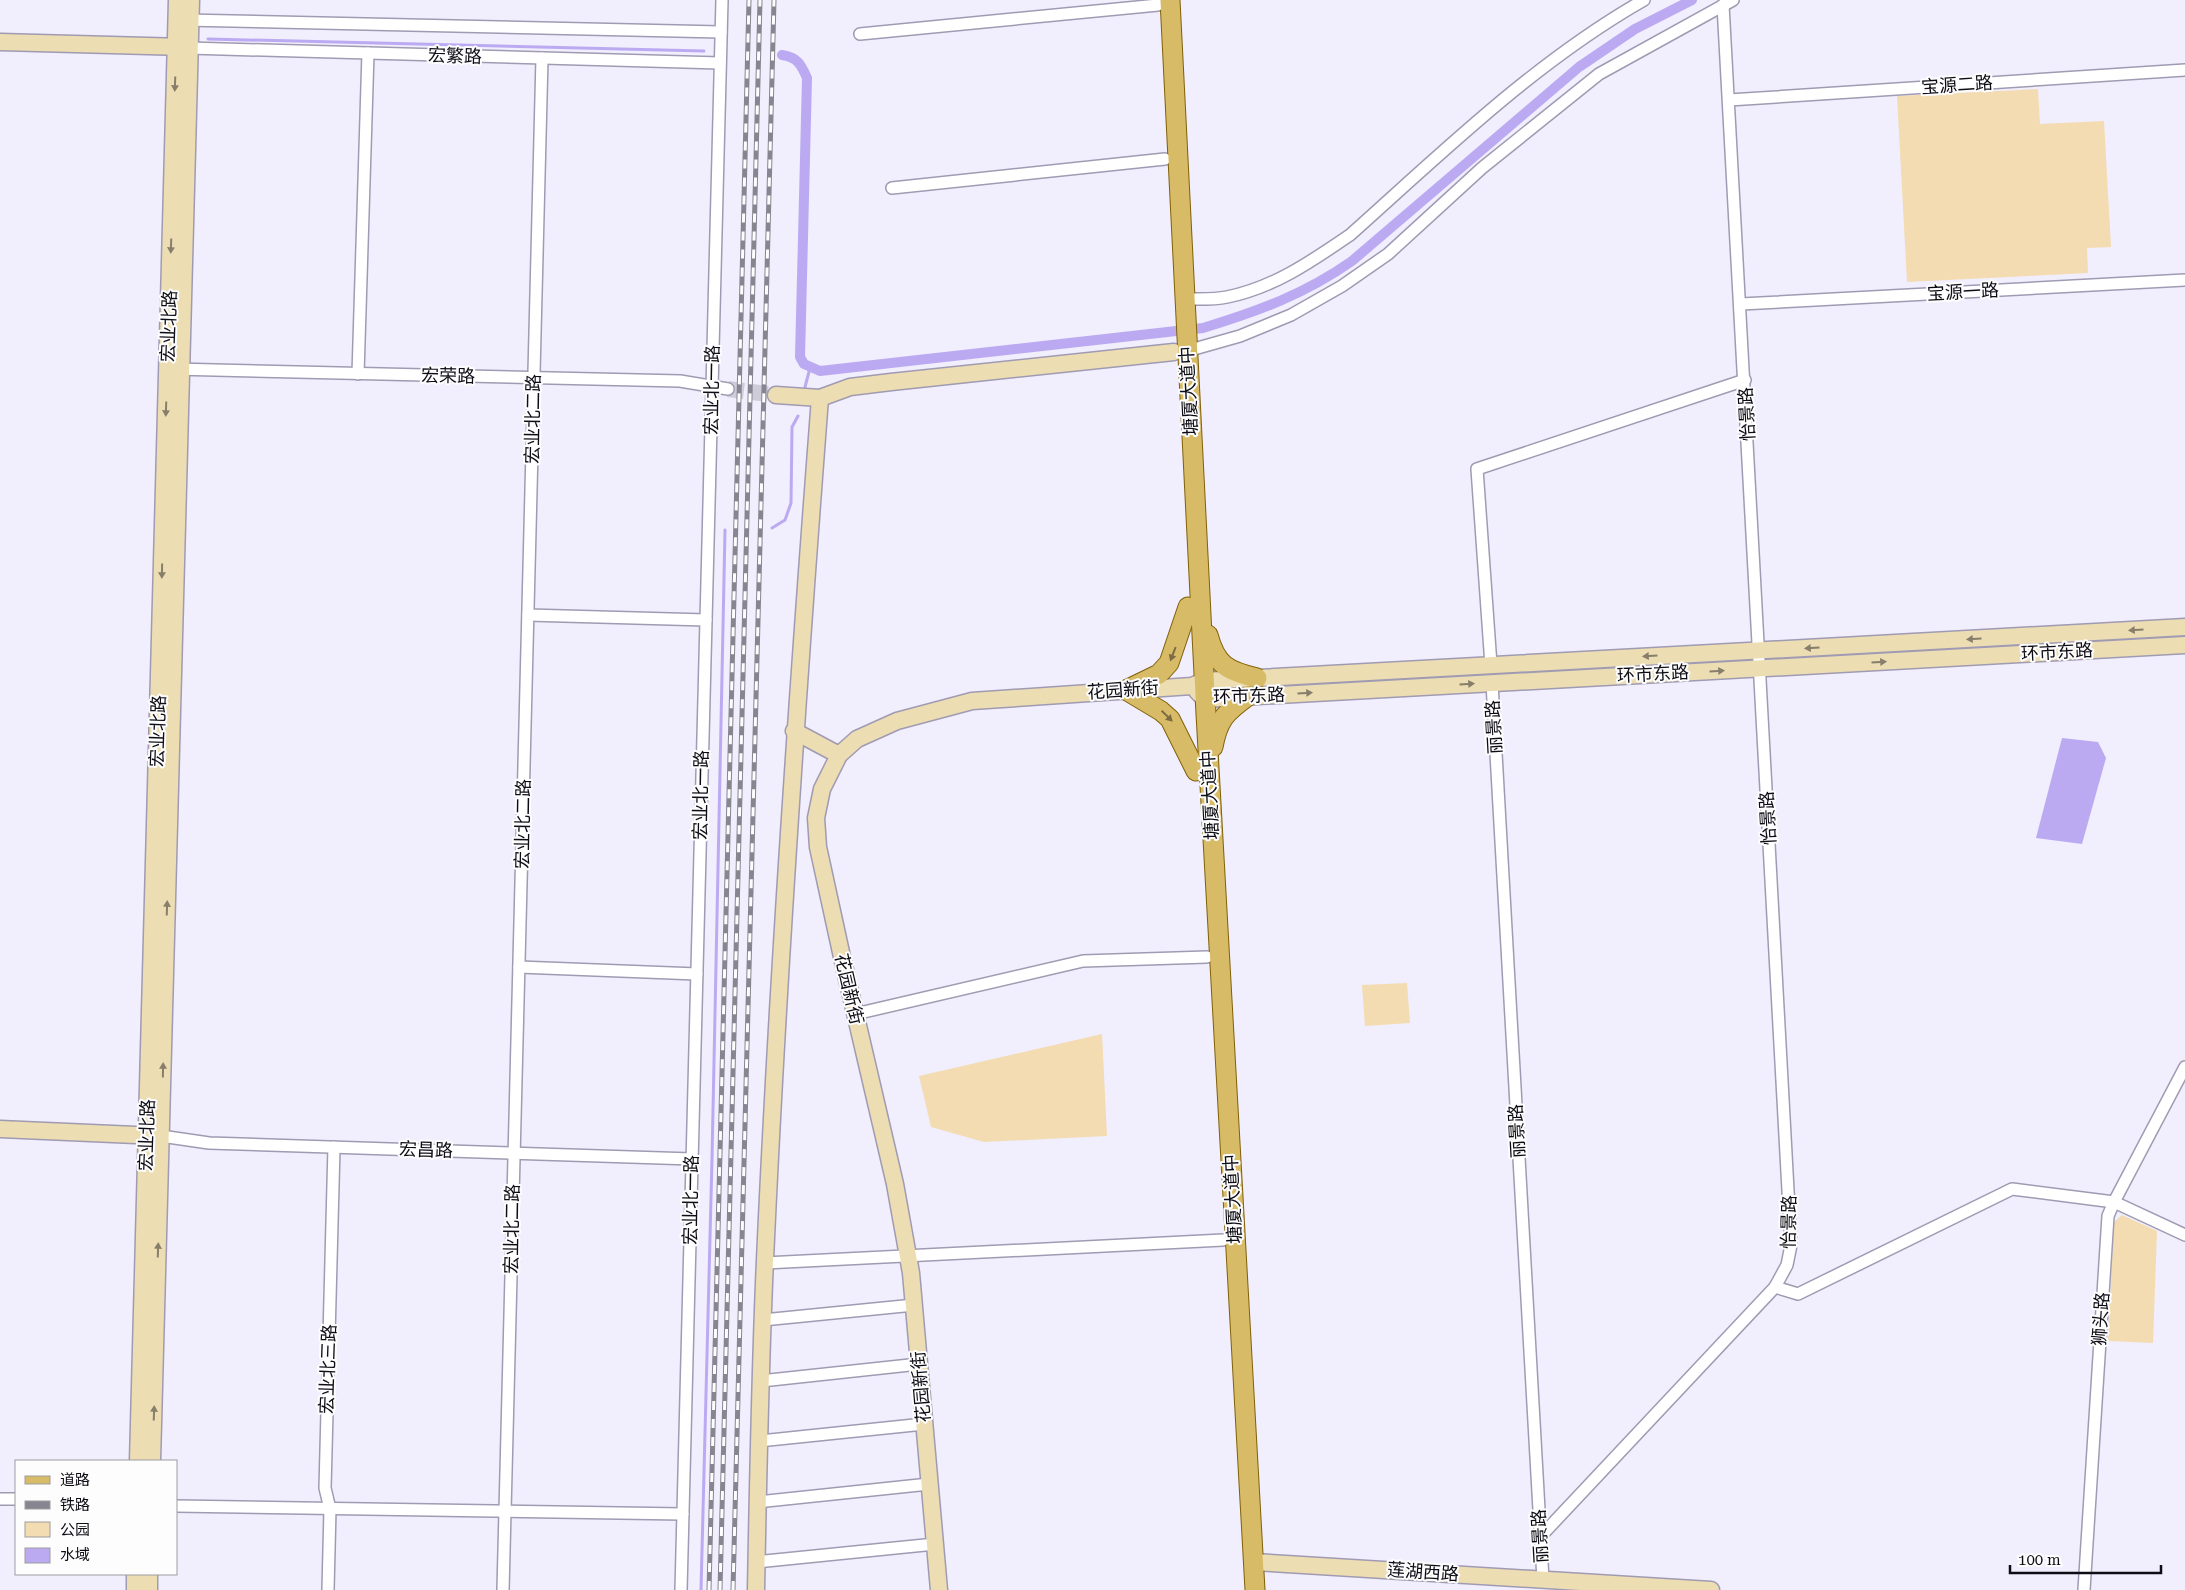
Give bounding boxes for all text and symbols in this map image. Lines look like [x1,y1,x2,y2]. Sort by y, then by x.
street label: 宏繁路 [428,44,482,67]
street label: 宝源二路 [1920,72,1994,97]
one-way arrow [171,76,179,92]
one-way arrow [167,238,175,254]
street label: 宝源一路 [1926,279,1999,304]
street label: 宏业北路 [157,290,180,362]
street label: 宏业北一路 [700,345,723,435]
street label: 塘厦大道中 [1176,346,1201,437]
street label: 宏荣路 [421,365,475,386]
street label: 宏业北二路 [521,374,544,464]
street label: 怡景路 [1735,387,1758,442]
one-way arrow [162,401,170,417]
one-way arrow [158,563,166,579]
one-way arrow [2128,626,2144,634]
one-way arrow [1966,635,1982,643]
street label: 环市东路 [2020,639,2093,664]
one-way arrow [1804,644,1820,652]
one-way arrow [1169,647,1177,662]
one-way arrow [1641,653,1657,661]
one-way arrow [1871,657,1887,665]
street label: 环市东路 [1616,661,1689,686]
one-way arrow [1709,666,1725,674]
street label: 花园新街 [1086,677,1160,702]
one-way arrow [1460,680,1476,688]
street label: 环市东路 [1213,684,1285,707]
one-way arrow [1297,689,1313,697]
street label: 宏业北路 [146,695,169,767]
street label: 丽景路 [1482,700,1505,755]
one-way arrow [1161,710,1173,722]
street label: 宏业北一路 [689,750,712,840]
street label: 塘厦大道中 [1197,750,1222,841]
street label: 宏业北二路 [511,779,534,869]
street label: 怡景路 [1756,791,1779,846]
one-way arrow [163,899,171,915]
street label: 花园新街 [831,951,868,1026]
one-way arrow [159,1062,167,1078]
street label: 宏业北路 [135,1099,158,1171]
street label: 丽景路 [1505,1104,1528,1159]
street label: 宏昌路 [399,1138,453,1161]
street label: 塘厦大道中 [1220,1154,1245,1245]
street label: 宏业北一路 [679,1155,702,1245]
street label: 宏业北二路 [500,1184,523,1274]
street label: 怡景路 [1778,1195,1799,1249]
one-way arrow [154,1242,162,1258]
street label: 狮头路 [2088,1291,2113,1347]
street label: 宏业北三路 [315,1324,340,1414]
street label: 花园新街 [907,1350,934,1424]
one-way arrow [150,1404,158,1420]
legend [15,1460,178,1575]
text: 道路 [60,1471,90,1489]
text: 铁路 [60,1496,90,1514]
street label: 丽景路 [1528,1509,1551,1564]
text: 公园 [60,1521,90,1539]
scale bar [2010,1542,2161,1574]
text: 水域 [60,1546,90,1564]
text: 100 m [2018,1551,2061,1569]
street label: 莲湖西路 [1386,1559,1460,1584]

